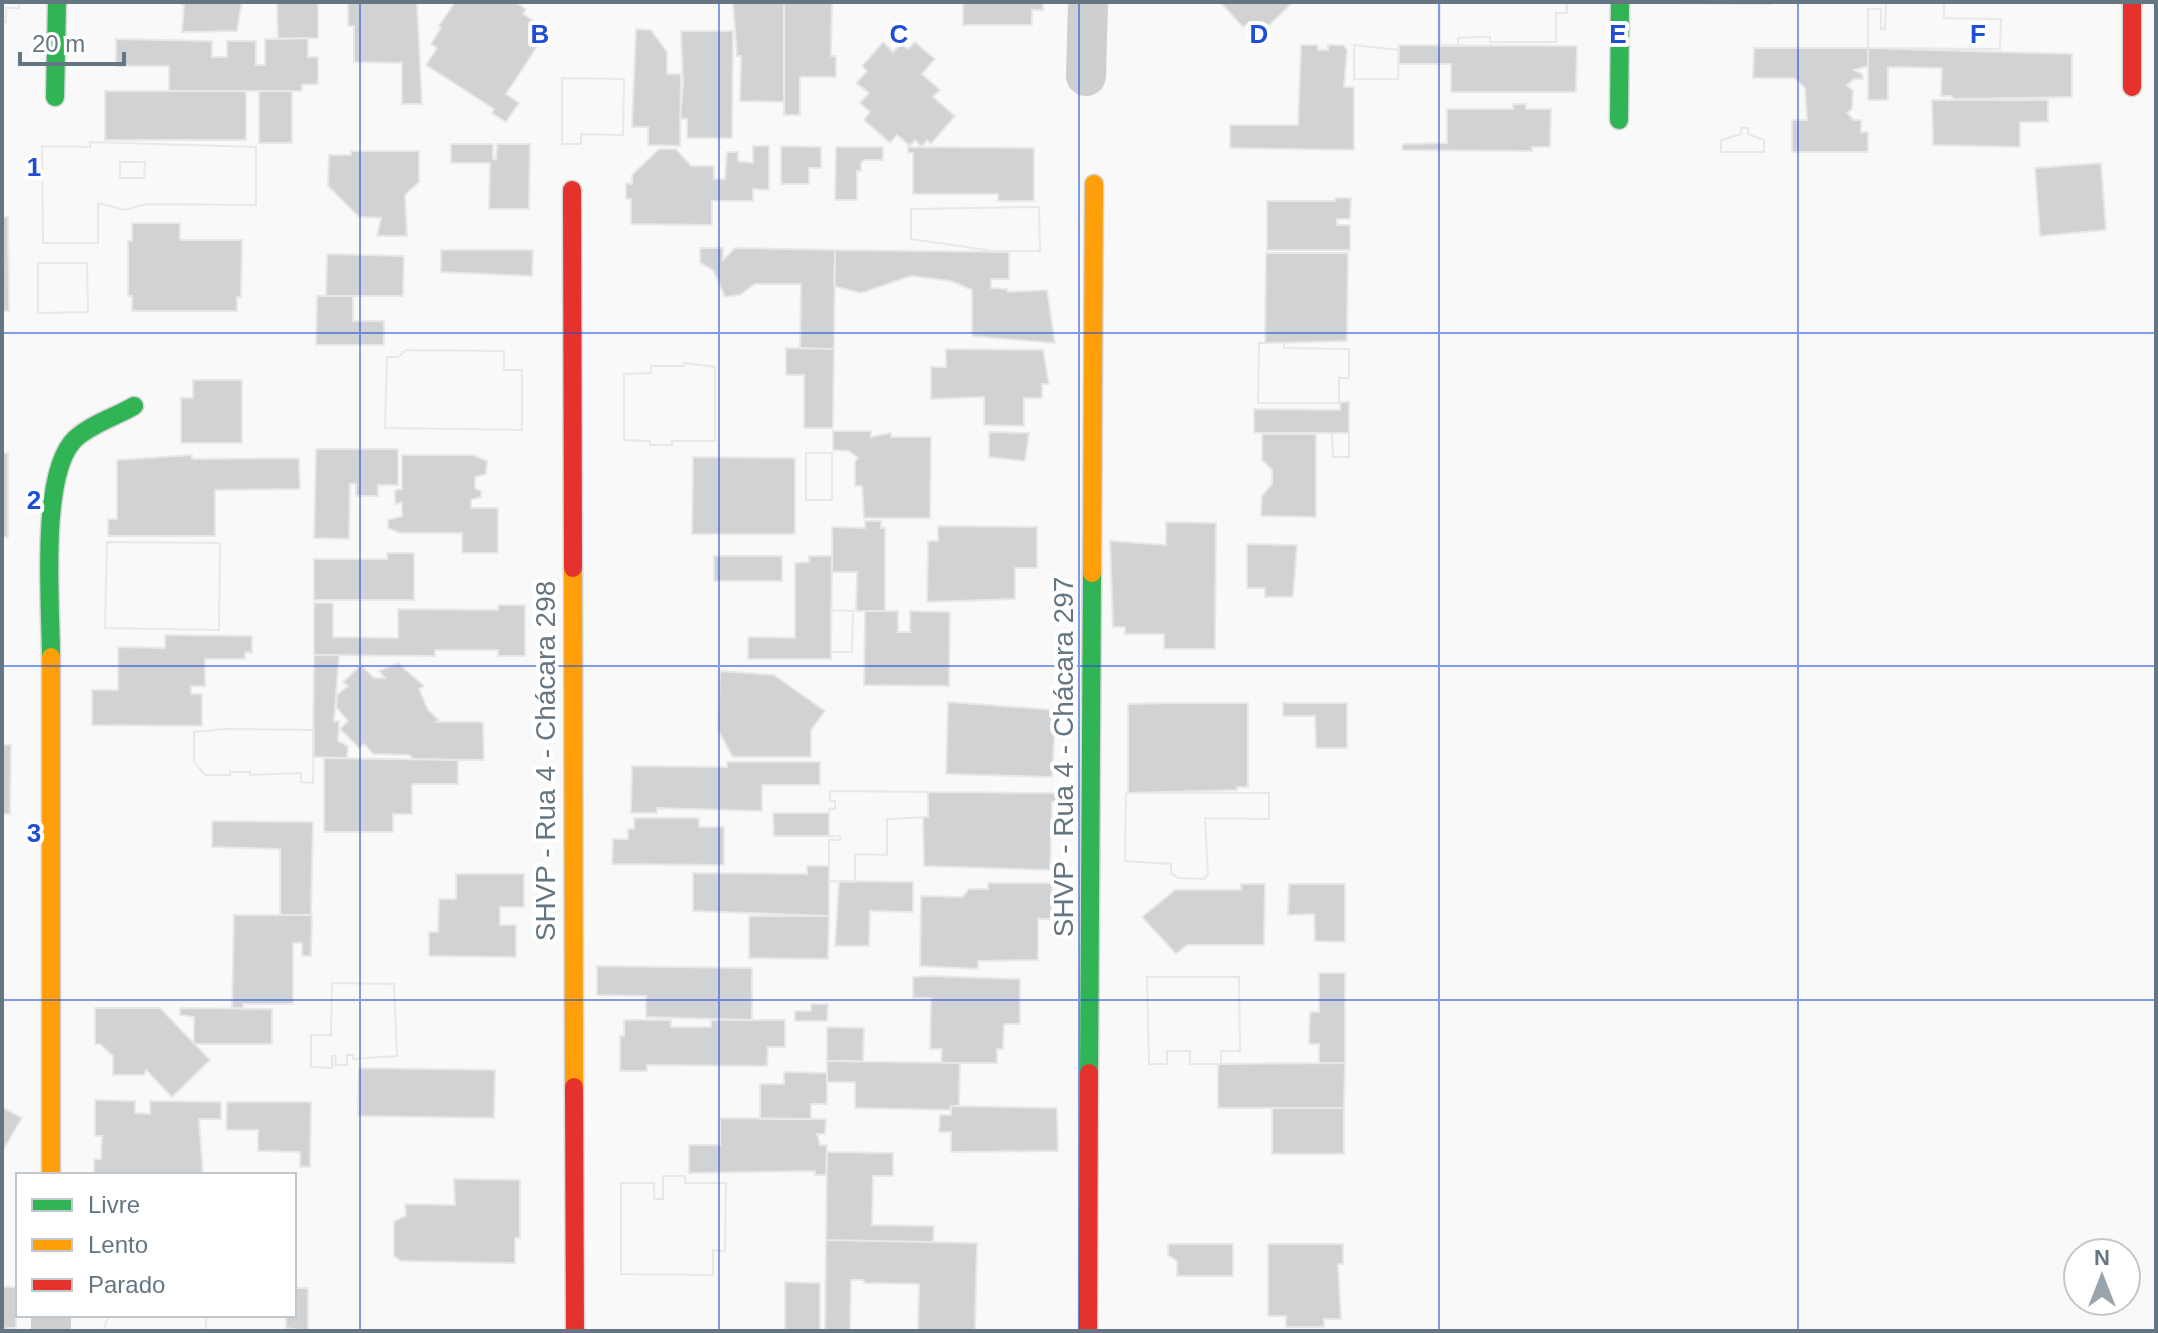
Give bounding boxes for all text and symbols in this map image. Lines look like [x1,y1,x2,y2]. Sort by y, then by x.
scale bar [20,16,124,66]
text: B [531,19,549,49]
text: C [890,19,909,49]
text: D [1250,19,1268,49]
text: E [1609,19,1627,49]
text: F [1970,19,1986,49]
text: 20 m [32,30,85,57]
text: 1 [27,152,41,182]
text: 2 [27,485,41,515]
street label: SHVP - Rua 4 - Chácara 297 [1048,577,1079,937]
street label: SHVP - Rua 4 - Chácara 298 [530,581,561,941]
text: 3 [27,818,41,848]
legend [16,1173,296,1317]
text: Livre [88,1191,140,1218]
text: Lento [88,1231,148,1258]
north arrow [2062,1237,2142,1317]
text: N [2094,1245,2110,1270]
text: Parado [88,1271,165,1298]

